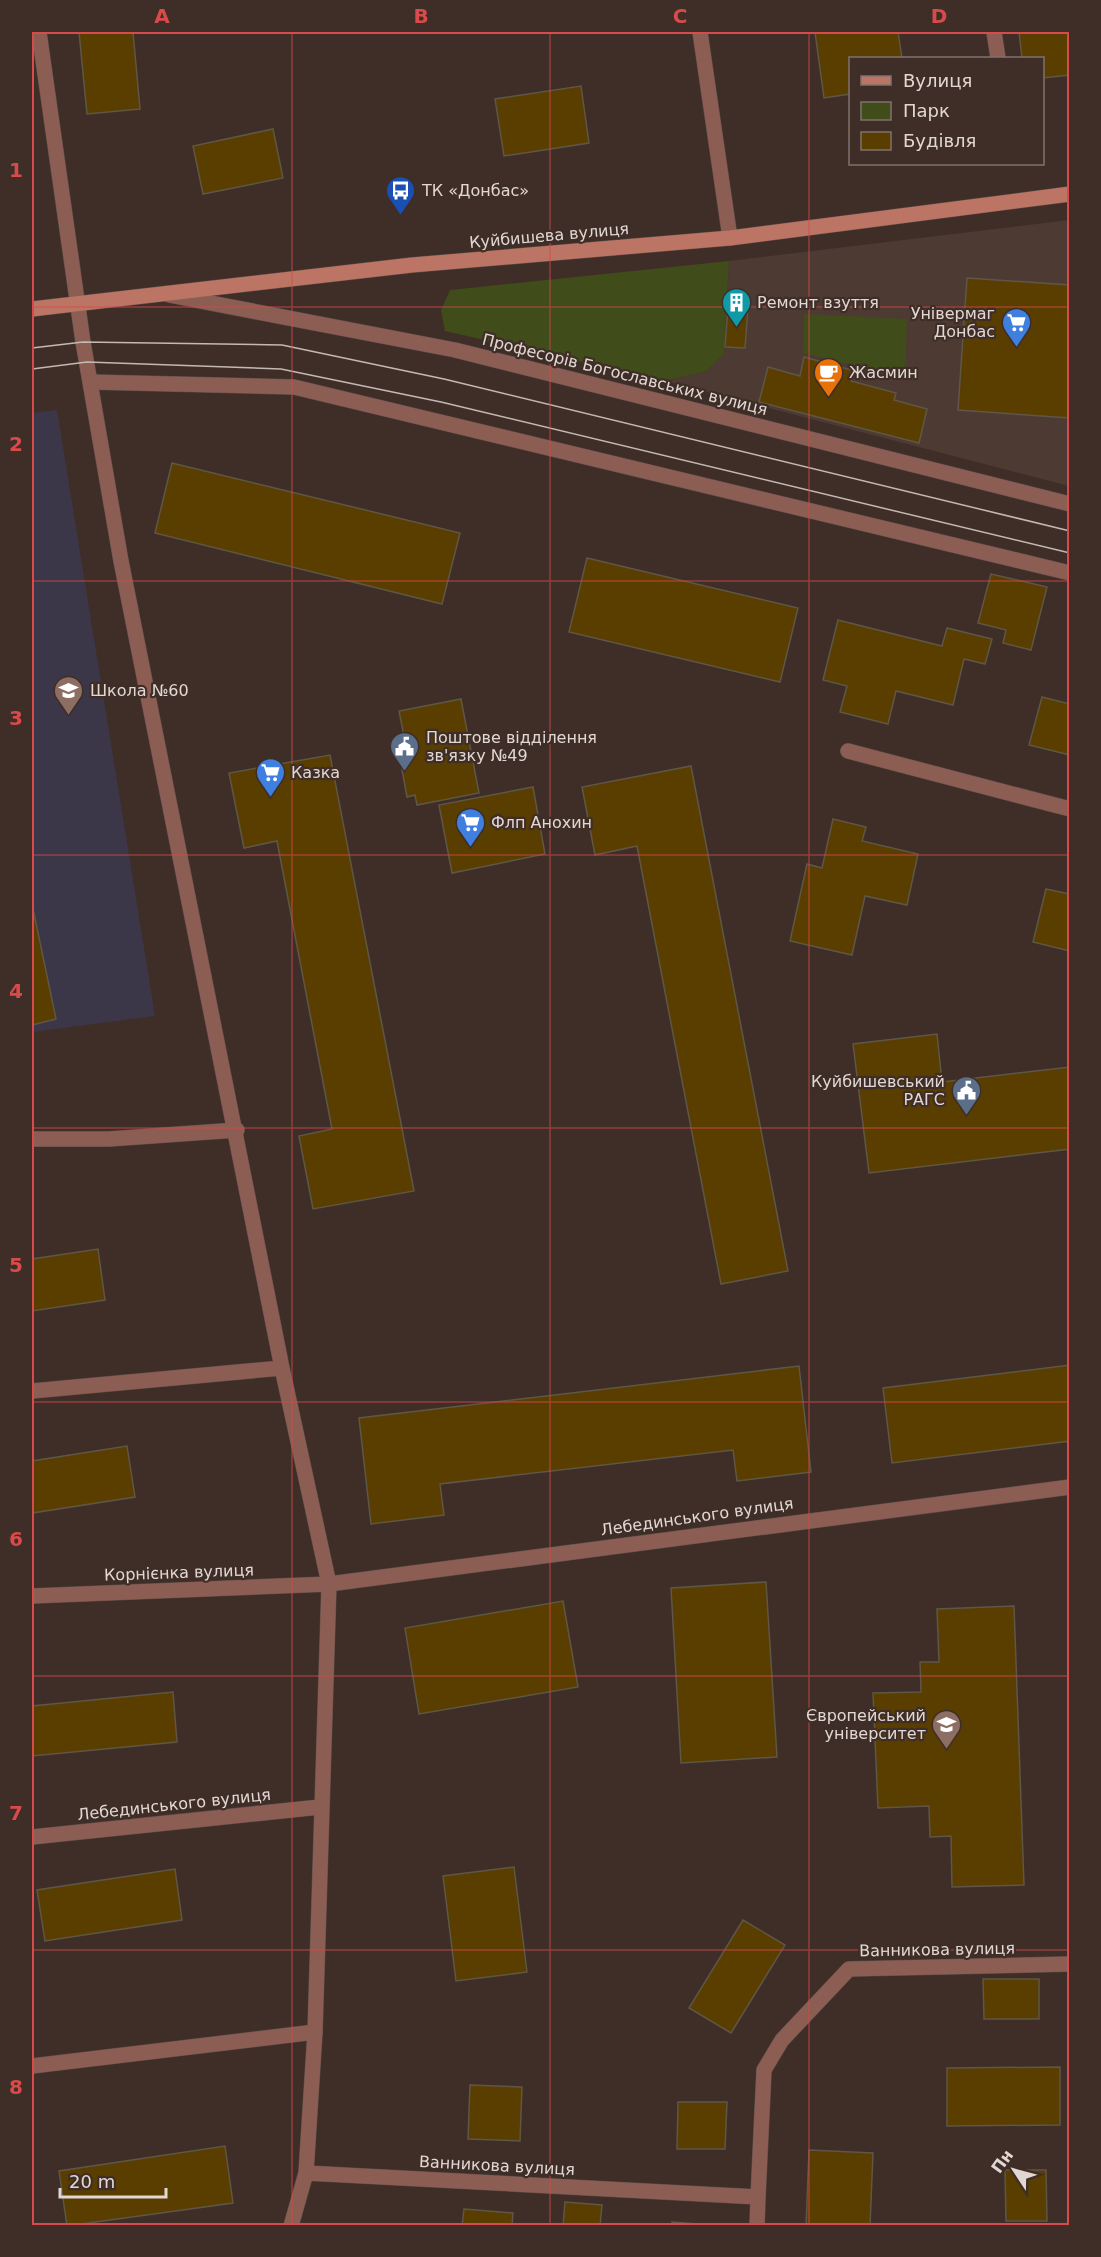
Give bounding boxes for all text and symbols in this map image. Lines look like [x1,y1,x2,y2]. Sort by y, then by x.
text: A [154,4,170,28]
text: B [413,4,429,28]
text: C [673,4,687,28]
text: D [931,4,947,28]
legend [849,57,1044,165]
text: Вулиця [903,70,972,91]
text: Парк [903,100,950,121]
text: Будівля [903,130,976,151]
text: 1 [9,158,23,182]
bus stop icon: ТК «Донбас» [385,174,417,216]
place label: ТК «Донбас» [421,181,529,200]
street label: Куйбишева вулиця [468,219,630,252]
building icon: Ремонт взуття [720,286,752,328]
place label: Ремонт взуття [757,293,879,312]
place label: Універмаг Донбас [911,304,995,341]
supermarket icon: Універмаг Донбас [1000,306,1032,348]
street label: Професорів Богославських вулиця [480,330,769,419]
cafe icon: Жасмин [812,356,844,398]
place label: Жасмин [849,363,918,382]
text: 2 [9,432,23,456]
school or university icon: Школа №60 [53,674,85,716]
place label: Школа №60 [90,681,189,700]
text: 3 [9,706,23,730]
place label: Поштове відділення зв'язку №49 [426,728,597,765]
public building icon: Поштове відділення зв'язку №49 [389,730,421,772]
supermarket icon: Казка [254,756,286,798]
place label: Казка [291,763,340,782]
supermarket icon: Флп Анохин [454,806,486,848]
place label: Флп Анохин [491,813,592,832]
text: 4 [9,979,23,1003]
place label: Куйбишевський РАГС [811,1072,945,1109]
public building icon: Куйбишевський РАГС [950,1074,982,1116]
text: 5 [9,1253,23,1277]
street label: Лебединського вулиця [599,1494,795,1539]
text: 6 [9,1527,23,1551]
street label: Корнієнка вулиця [104,1560,254,1585]
place label: Європейський університет [806,1706,926,1743]
school or university icon: Європейський університет [931,1708,963,1750]
street label: Лебединського вулиця [76,1785,272,1824]
text: 7 [9,1801,23,1825]
street label: Ванникова вулиця [859,1939,1015,1960]
text: 8 [9,2075,23,2099]
north arrow [984,2140,1044,2200]
text: Пн [987,2146,1017,2177]
street label: Ванникова вулиця [419,2152,575,2179]
scale bar [60,2161,166,2199]
text: 20 m [69,2171,115,2192]

